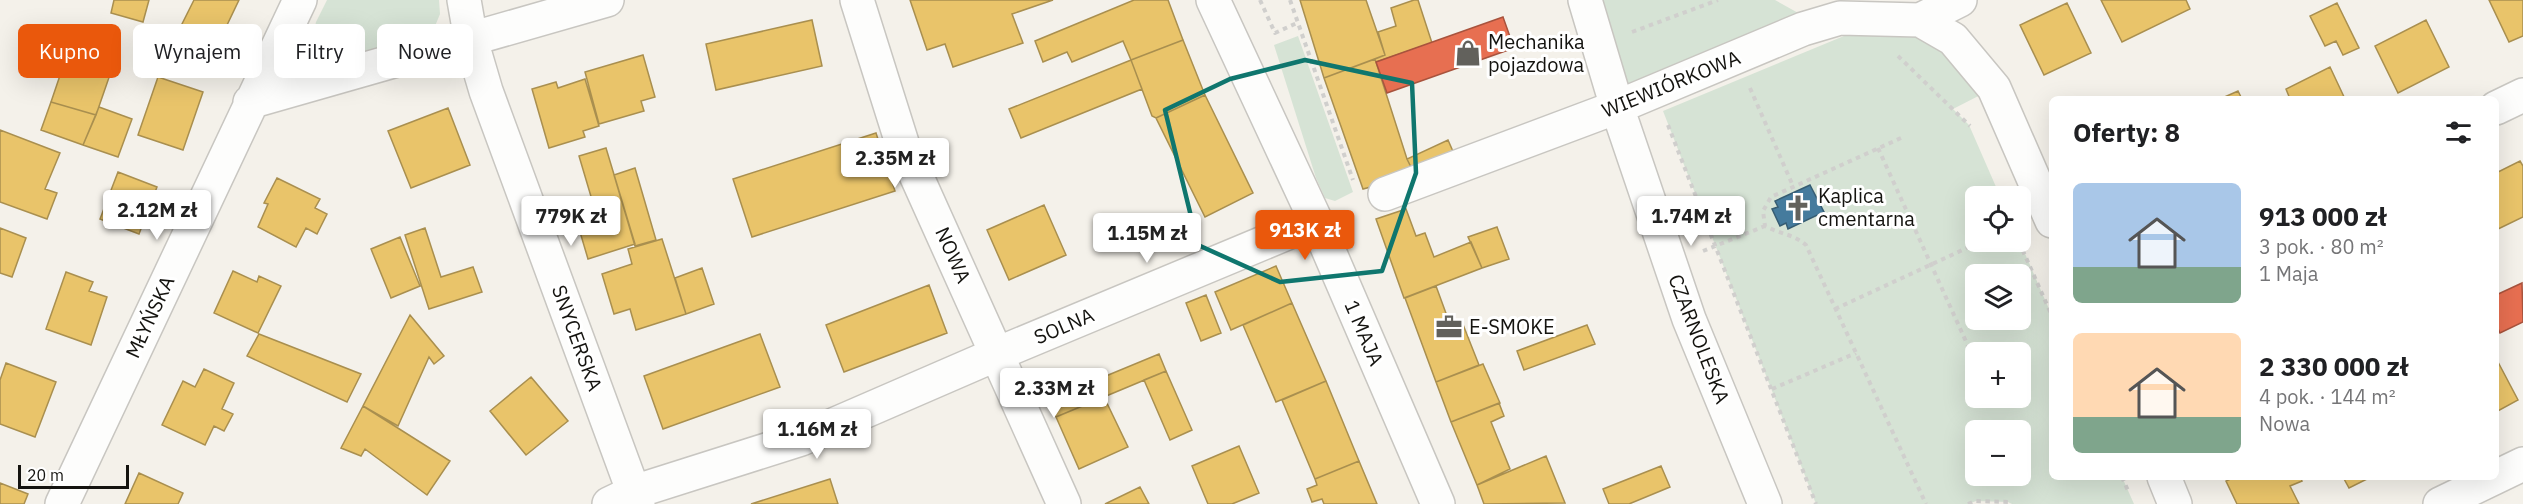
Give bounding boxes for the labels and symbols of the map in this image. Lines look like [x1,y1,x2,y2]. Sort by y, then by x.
place label: Mechanika pojazdowa [1488,28,1585,78]
shop icon: Mechanika pojazdowa [1453,38,1483,68]
street label: WIEWIÓRKOWA [1598,43,1744,124]
pin: 2.35M zł [833,138,957,189]
place label: Kaplica cmentarna [1818,182,1915,232]
pin: 2.12M zł [95,190,219,241]
church icon: Kaplica cmentarna [1783,193,1813,223]
pin: 779K zł [516,196,626,247]
pin: 1.74M zł [1629,196,1753,247]
pin: 913K zł [1250,210,1360,261]
pin: 1.15M zł [1085,213,1209,264]
street label: NOWA [929,222,978,287]
street label: CZARNOLESKA [1662,270,1737,408]
street label: MŁYŃSKA [119,271,180,362]
street label: SNYCERSKA [546,281,609,395]
street label: 1 MAJA [1339,296,1390,370]
street label: SOLNA [1030,301,1098,350]
office icon: E-SMOKE [1434,312,1464,342]
place label: E-SMOKE [1469,313,1555,340]
pin: 2.33M zł [992,368,1116,419]
pin: 1.16M zł [755,409,879,460]
scale bar [18,462,129,490]

